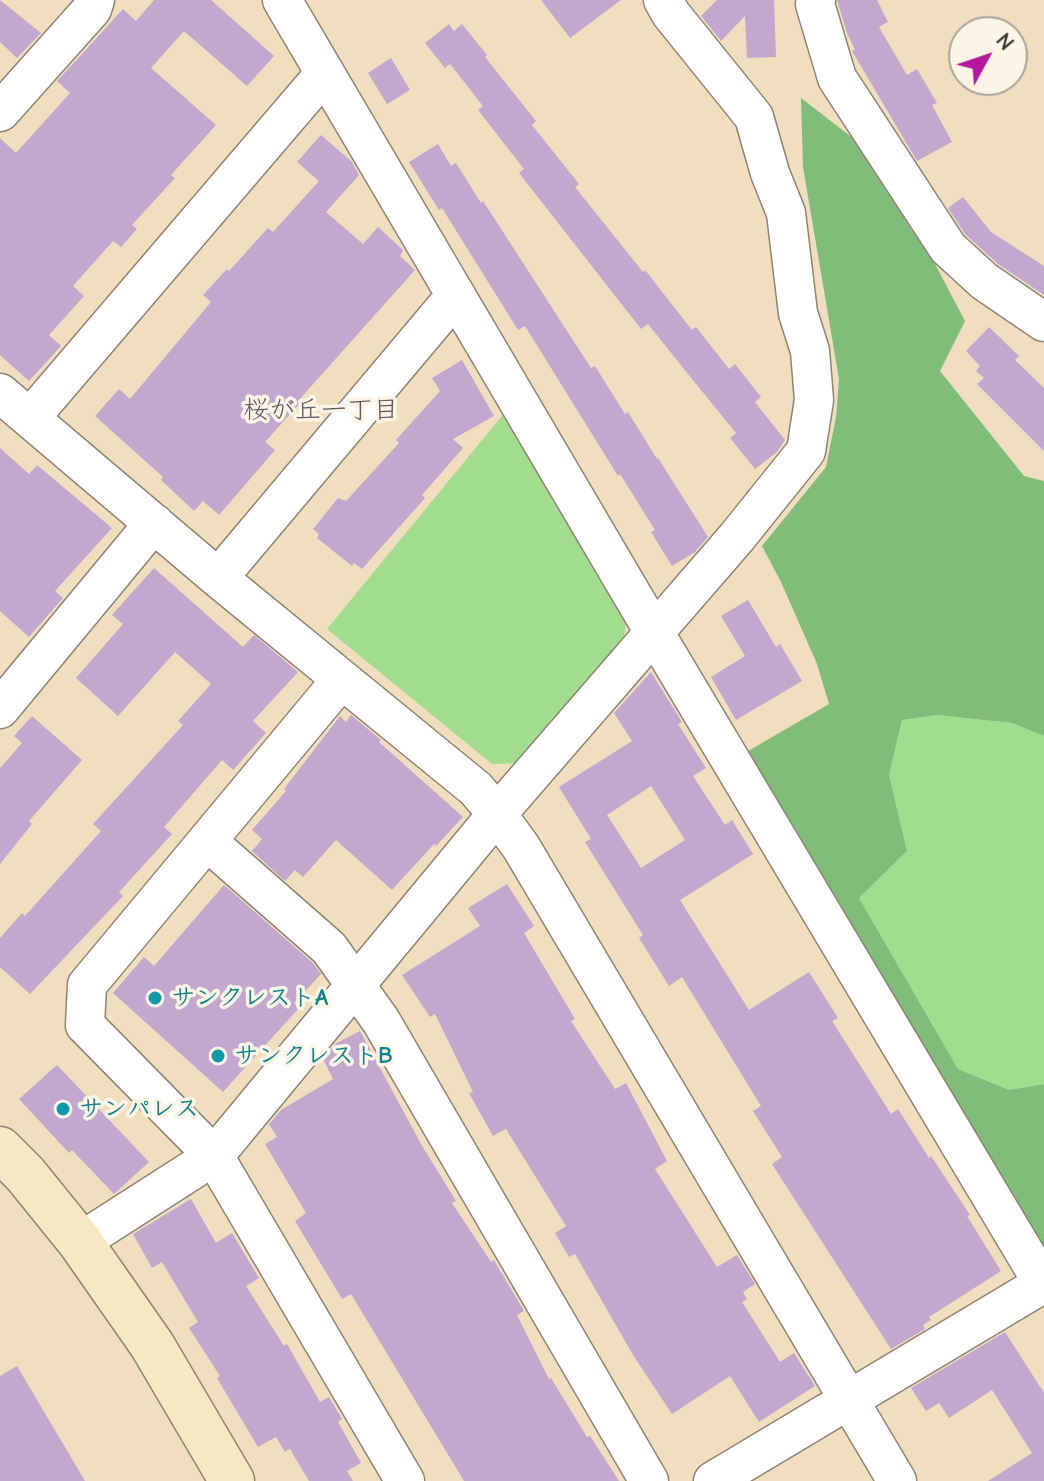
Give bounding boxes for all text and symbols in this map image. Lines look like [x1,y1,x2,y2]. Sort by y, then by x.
north arrow [948,16,1028,96]
text: N [990,28,1019,56]
district label: 桜が丘一丁目 [243,395,399,427]
place label: サンクレストA [171,984,328,1012]
marker: サンクレストA [146,989,164,1007]
place label: サンクレストB [234,1042,393,1070]
marker: サンクレストB [209,1047,227,1065]
place label: サンパレス [79,1095,199,1123]
marker: サンパレス [54,1100,72,1118]

